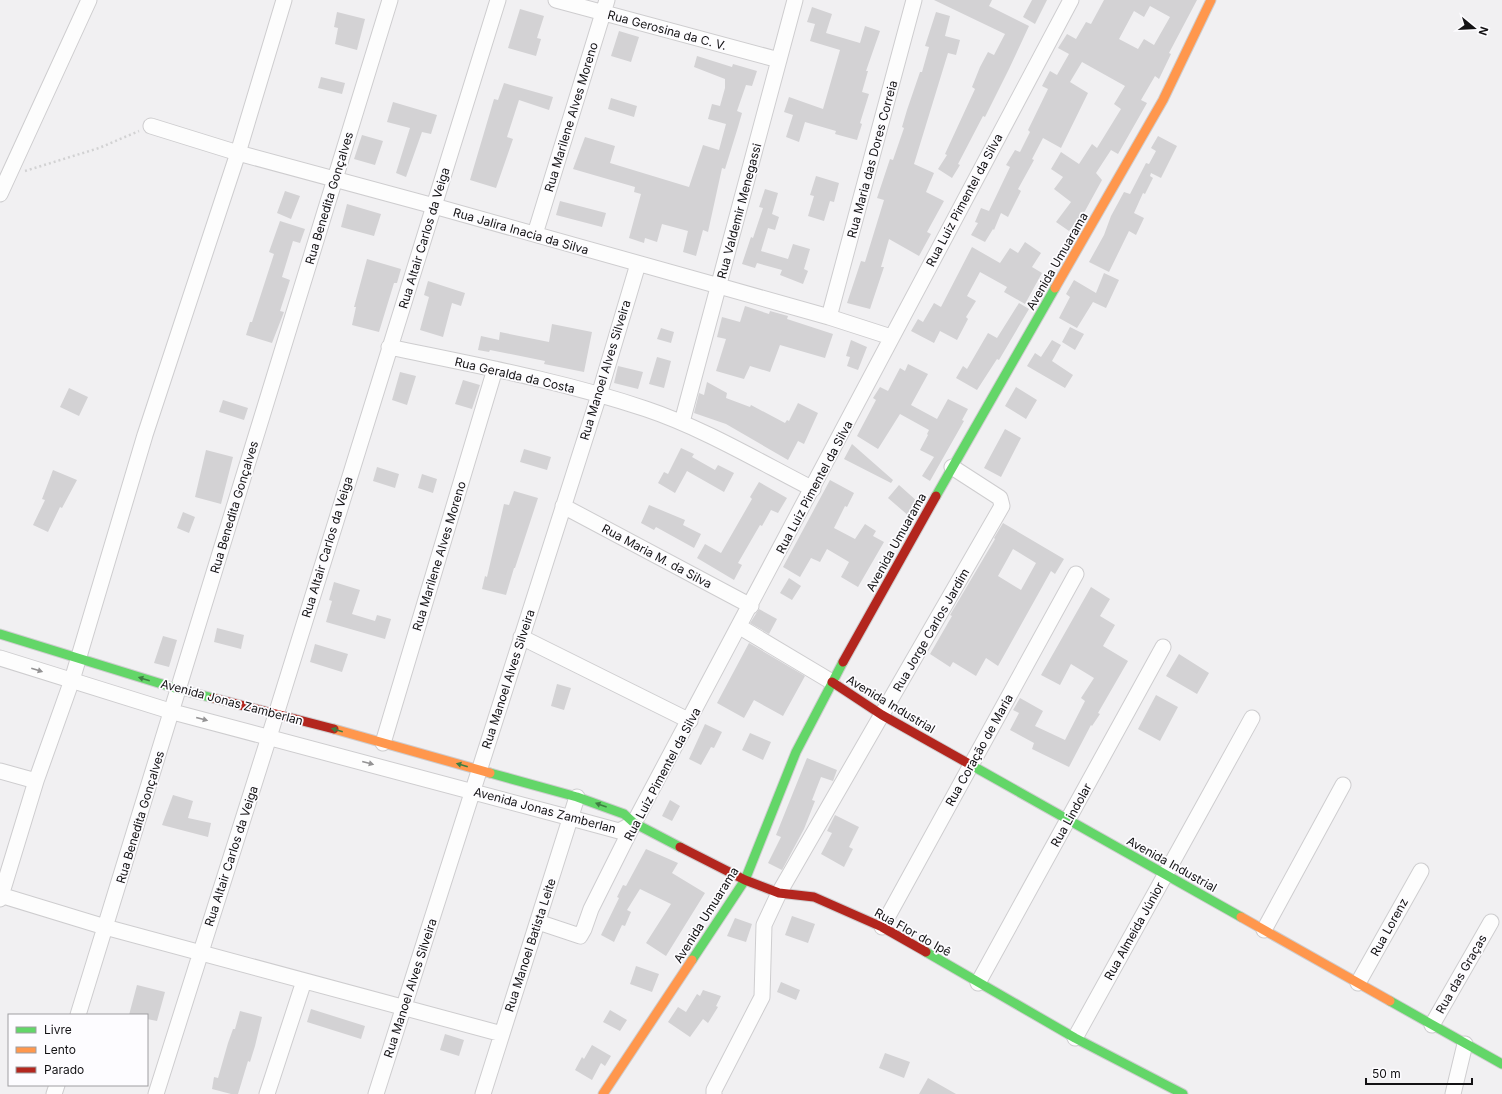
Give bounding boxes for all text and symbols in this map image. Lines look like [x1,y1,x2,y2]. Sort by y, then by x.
street label: Rua Gerosina da C. V. [606,7,728,53]
north arrow [1454,8,1494,48]
text: N [1476,25,1491,37]
street label: Rua Marilene Alves Moreno [541,40,601,194]
street label: Rua Maria das Dores Correia [844,79,900,239]
street label: Rua Benedita Gonçalves [302,130,356,266]
street label: Rua Luiz Pimentel da Silva [923,131,1005,269]
street label: Rua Valdemir Menegassi [714,142,764,280]
street label: Rua Altair Carlos da Veiga [395,166,453,310]
street label: Rua Jalira Inacia da Silva [451,204,591,258]
street label: Avenida Umuarama [1023,210,1091,312]
street label: Rua Manoel Alves Silveira [577,298,633,442]
street label: Rua Geralda da Costa [453,354,577,396]
street label: Rua Luiz Pimentel da Silva [773,418,855,556]
street label: Rua Benedita Gonçalves [207,439,261,575]
street label: Rua Altair Carlos da Veiga [298,475,356,619]
street label: Rua Marilene Alves Moreno [409,479,469,633]
street label: Avenida Umuarama [863,490,929,594]
street label: Rua Maria M. da Silva [599,521,715,591]
street label: Rua Jorge Carlos Jardim [890,566,972,694]
street label: Rua Manoel Alves Silveira [478,607,538,751]
one-way arrow [32,667,44,673]
street label: Avenida Industrial [844,672,938,736]
one-way arrow [138,676,150,682]
street label: Avenida Jonas Zamberlan [159,676,305,728]
street label: Rua Coração de Maria [942,691,1016,809]
street label: Rua Luiz Pimentel da Silva [621,705,703,843]
one-way arrow [196,716,208,722]
one-way arrow [331,727,343,733]
street label: Rua Benedita Gonçalves [113,749,167,885]
one-way arrow [363,760,375,766]
one-way arrow [456,762,468,768]
street label: Rua Lindolar [1047,780,1095,849]
street label: Rua Altair Carlos da Veiga [201,784,261,928]
street label: Avenida Jonas Zamberlan [472,784,618,836]
one-way arrow [594,802,606,808]
street label: Avenida Industrial [1124,833,1220,895]
street label: Avenida Umuarama [670,864,742,966]
street label: Rua Manoel Batista Leite [501,876,559,1014]
street label: Rua Almeida Júnior [1101,879,1167,983]
street label: Rua Lorenz [1367,895,1411,959]
street label: Rua Flor do Ipê [872,905,954,959]
street label: Rua Manoel Alves Silveira [380,916,440,1060]
street label: Rua das Graças [1432,932,1490,1016]
legend [8,1014,148,1086]
text: Livre [44,1022,72,1037]
text: Lento [44,1042,76,1057]
scale bar [1366,1060,1472,1086]
text: Parado [44,1062,84,1077]
text: 50 m [1372,1066,1401,1081]

